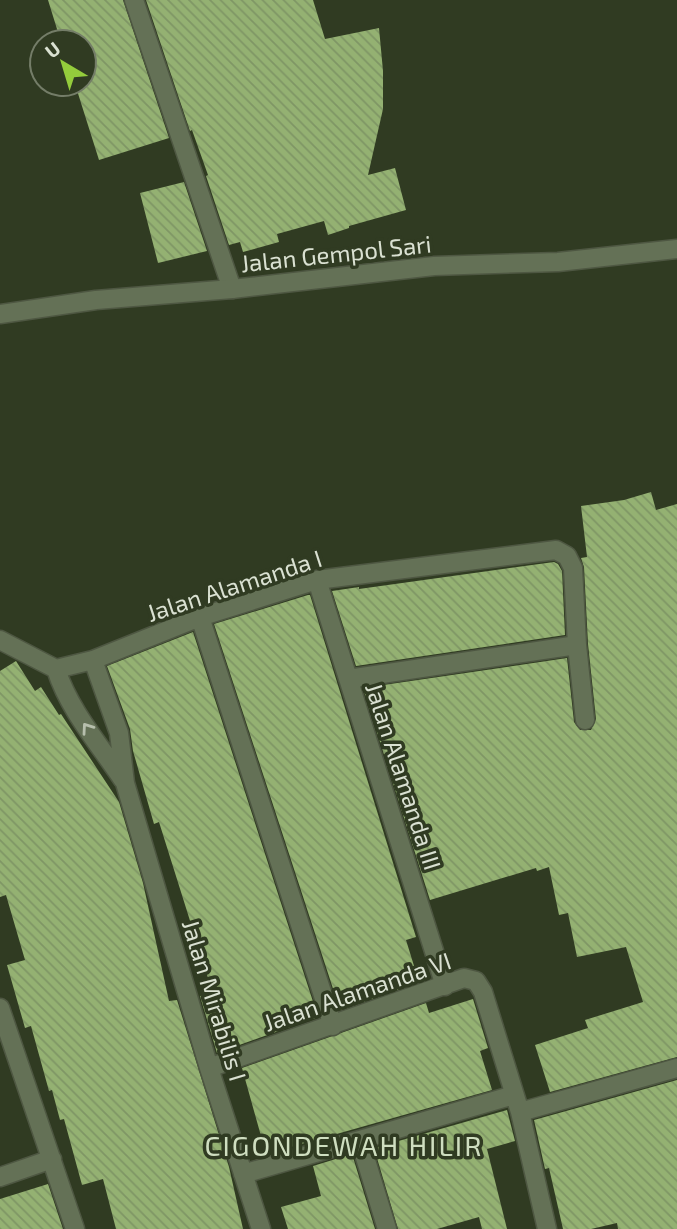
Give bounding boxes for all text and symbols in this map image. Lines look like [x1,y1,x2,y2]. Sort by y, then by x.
north arrow [28,28,98,98]
text: U [40,36,64,62]
street label: Jalan Gempol Sari [239,229,433,277]
street label: Jalan Alamanda I [143,543,325,627]
street label: Jalan Alamanda III [360,679,448,873]
one-way arrow [83,723,95,736]
street label: Jalan Mirabilis I [177,916,253,1084]
street label: Jalan Alamanda VI [259,945,455,1037]
district label: CIGONDEWAH HILIR [205,1128,483,1162]

